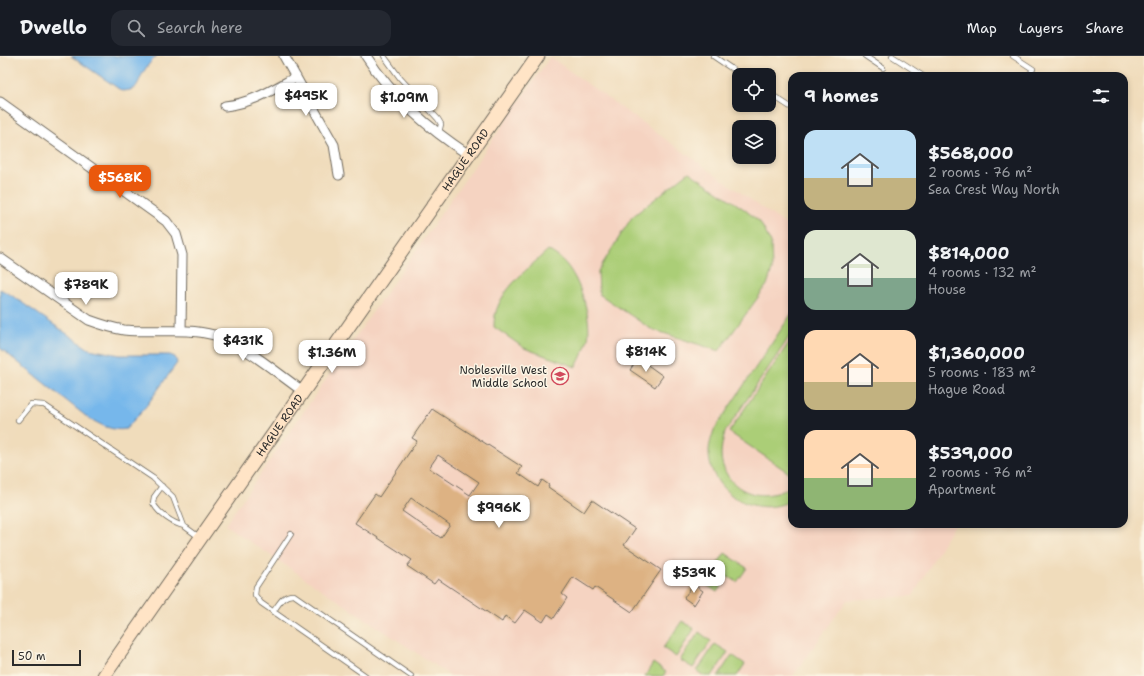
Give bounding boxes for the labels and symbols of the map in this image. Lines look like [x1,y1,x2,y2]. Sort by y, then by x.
pin: $495K [278,83,334,117]
pin: $1.09M [371,85,437,119]
street label: HAGUE ROAD [438,126,492,194]
pin: $568K [92,165,148,199]
pin: $789K [58,272,114,306]
pin: $431K [215,328,271,362]
pin: $814K [618,339,674,373]
pin: $1.36M [299,340,365,374]
place label: Noblesville West Middle School [460,363,548,391]
school or university icon: Noblesville West Middle School [550,366,570,386]
street label: HAGUE ROAD [252,391,307,459]
pin: $996K [471,495,527,529]
pin: $539K [666,560,722,594]
scale bar [12,648,81,667]

